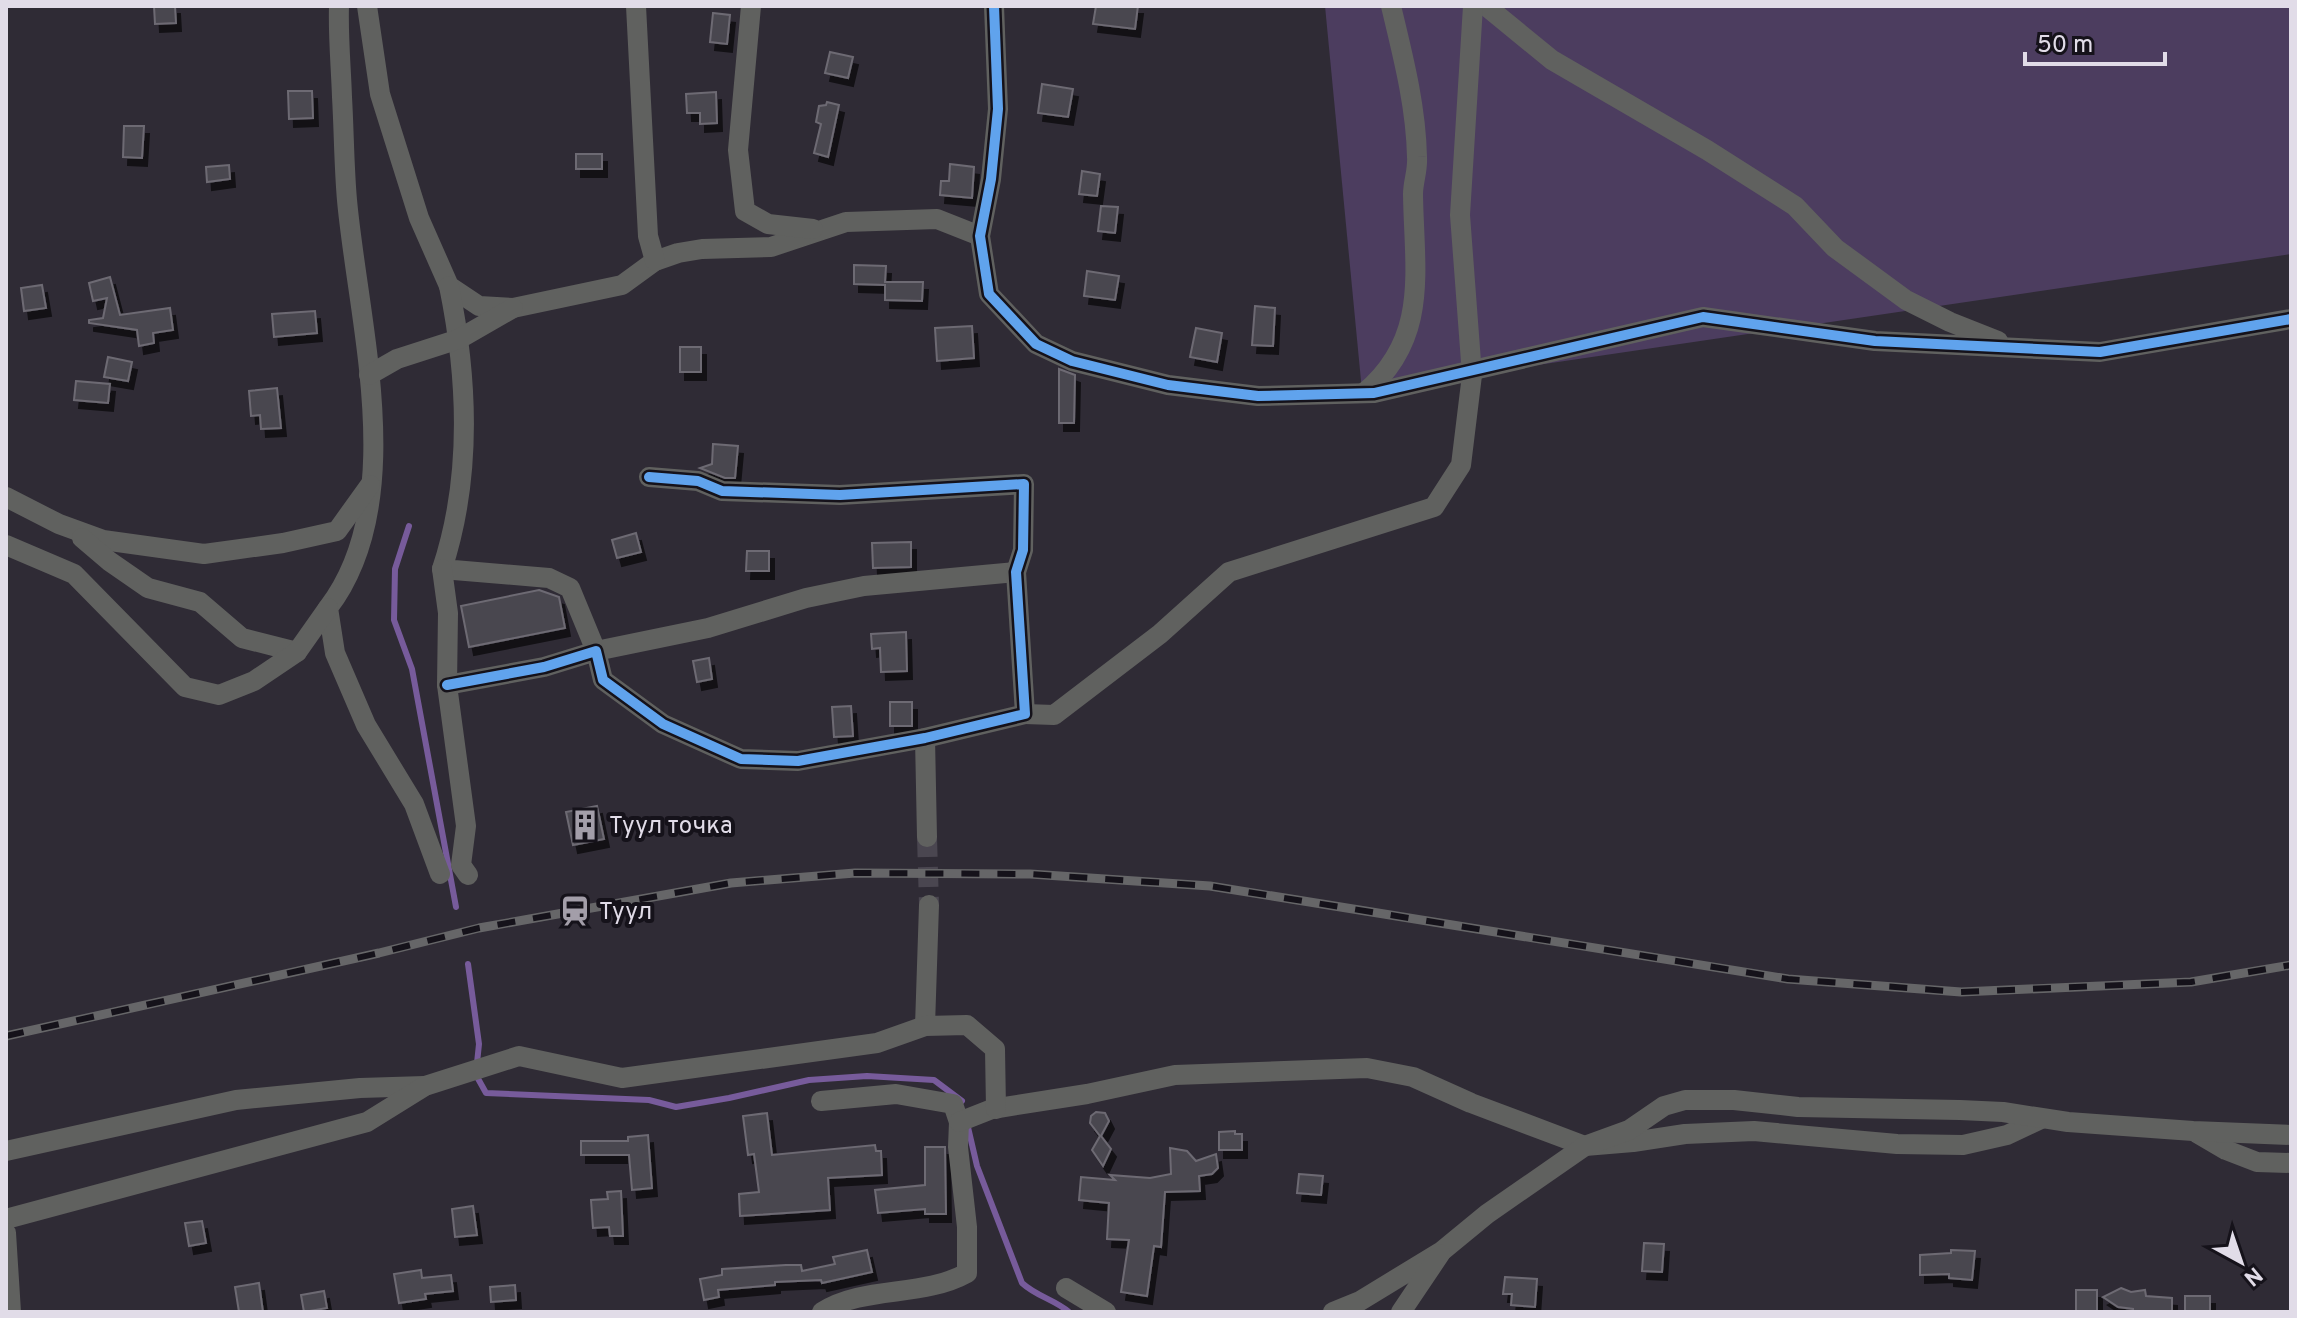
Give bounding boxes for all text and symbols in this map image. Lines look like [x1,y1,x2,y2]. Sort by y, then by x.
scale bar [2025,16,2165,66]
text: 50 m [2037,31,2093,61]
building icon: Туул точка [568,808,602,842]
place label: Туул точка [609,812,733,842]
station icon: Туул [558,894,592,928]
place label: Туул [599,898,652,928]
north arrow [2201,1222,2281,1302]
text: N [2238,1260,2267,1291]

